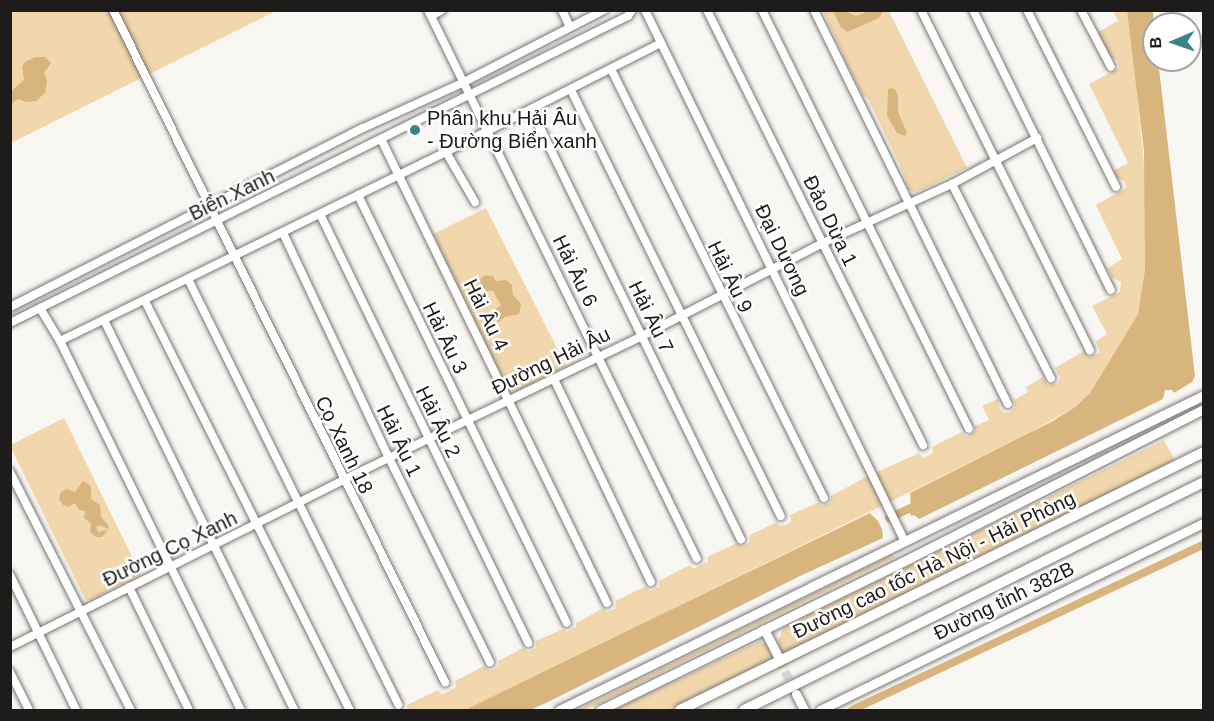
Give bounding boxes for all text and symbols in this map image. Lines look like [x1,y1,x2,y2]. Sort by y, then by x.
north arrow [1142,12,1202,72]
text: B [1147,37,1164,49]
place label: Phân khu Hải Âu - Đường Biển xanh [427,106,597,153]
marker: Phân khu Hải Âu - Đường Biển xanh [408,123,422,137]
street label: Biển Xanh [185,164,279,226]
street label: Đảo Dừa 1 [798,172,862,270]
street label: Đại Dương [750,200,814,300]
street label: Hải Âu 6 [547,231,603,311]
street label: Hải Âu 9 [702,237,758,317]
street label: Hải Âu 4 [458,275,514,355]
street label: Hải Âu 7 [623,277,679,357]
street label: Hải Âu 3 [417,298,473,378]
street label: Đường Hải Âu [488,322,614,400]
street label: Hải Âu 2 [410,382,466,462]
street label: Cọ Xanh 18 [310,392,378,498]
street label: Hải Âu 1 [371,401,427,481]
street label: Đường cao tốc Hà Nội - Hải Phòng [789,486,1079,644]
street label: Đường Cọ Xanh [99,506,241,592]
street label: Đường tỉnh 382B [930,557,1078,645]

